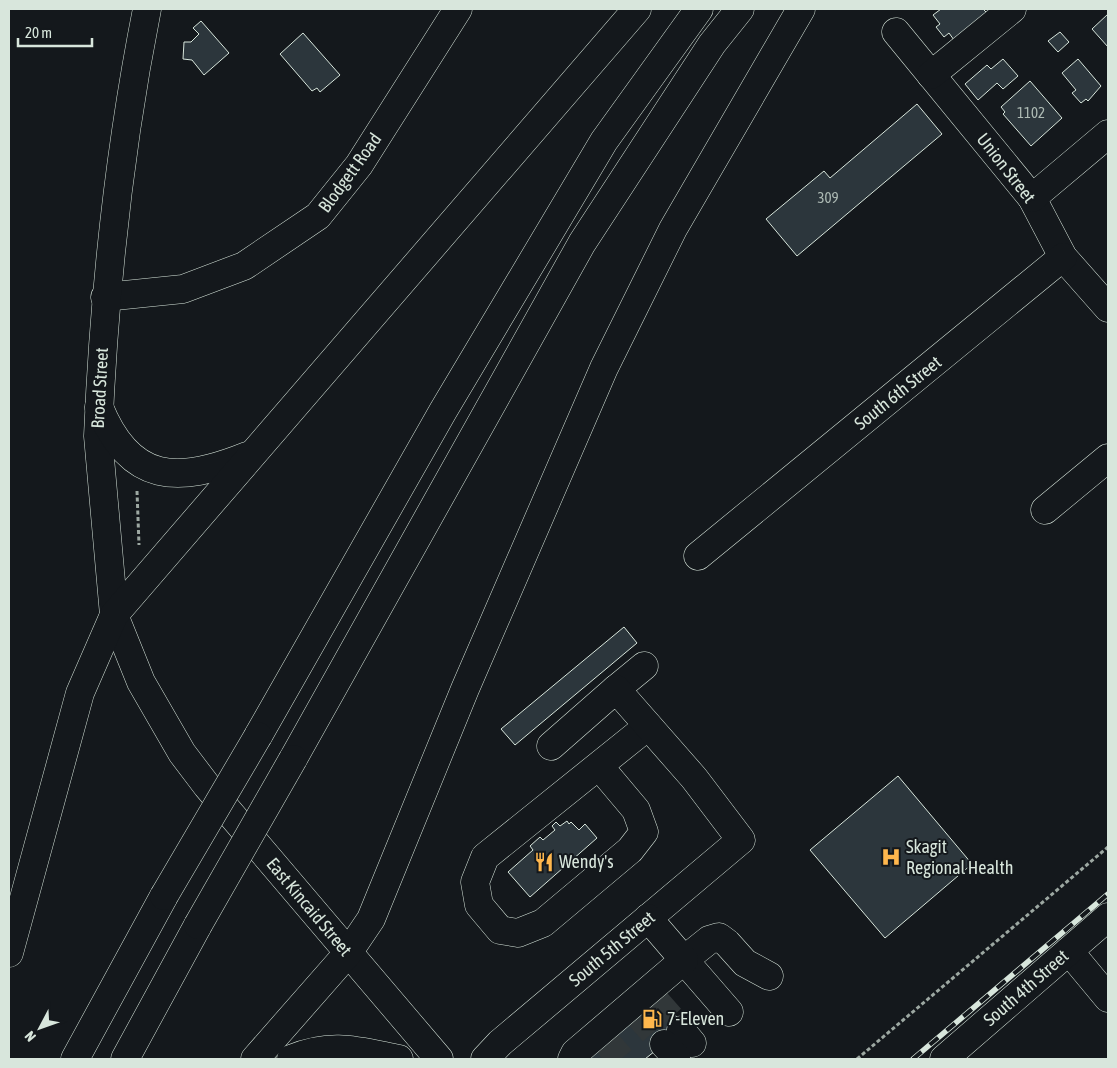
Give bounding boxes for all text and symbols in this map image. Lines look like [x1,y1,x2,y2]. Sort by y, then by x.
scale bar [18,15,91,47]
text: 20 m [25,24,52,41]
house number: 1102 [1017,104,1045,121]
street label: Blodgett Road [314,129,385,216]
street label: Union Street [973,129,1040,207]
house number: 309 [817,189,839,206]
street label: Broad Street [87,347,112,429]
street label: South 6th Street [850,351,945,434]
place label: Skagit Regional Health [906,836,1014,878]
hospital icon: Skagit Regional Health [880,846,902,868]
restaurant icon: Wendy's [533,851,555,873]
place label: Wendy's [559,851,614,872]
street label: East Kincaid Street [262,853,356,960]
street label: South 5th Street [565,907,659,991]
street label: South 4th Street [979,945,1072,1030]
north arrow [15,1003,65,1053]
fuel station icon: 7-Eleven [641,1008,663,1030]
place label: 7-Eleven [667,1008,724,1029]
text: N [21,1028,39,1045]

